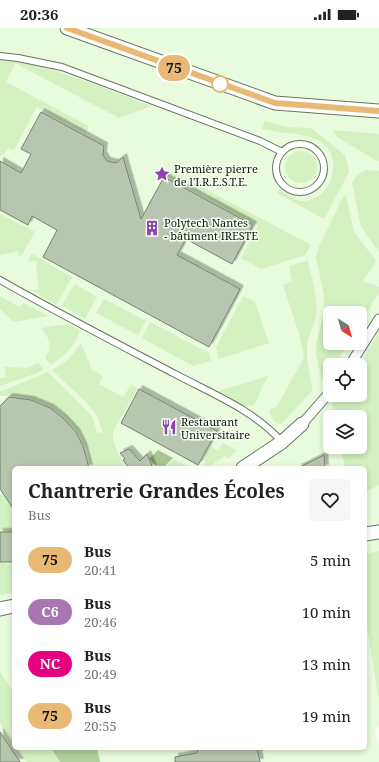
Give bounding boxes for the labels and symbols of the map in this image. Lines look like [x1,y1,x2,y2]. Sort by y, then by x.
line badge: 75 [156,55,192,81]
unlabelled marker [211,75,229,93]
place label: Première pierre de l'I.R.E.S.T.E. [174,161,258,189]
place icon: Première pierre de l'I.R.E.S.T.E. [153,165,171,183]
place label: Polytech Nantes - bâtiment IRESTE [164,215,258,243]
building icon: Polytech Nantes - bâtiment IRESTE [143,219,161,237]
north arrow [323,306,367,350]
place label: Restaurant Universitaire [181,414,250,442]
restaurant icon: Restaurant Universitaire [160,418,178,436]

